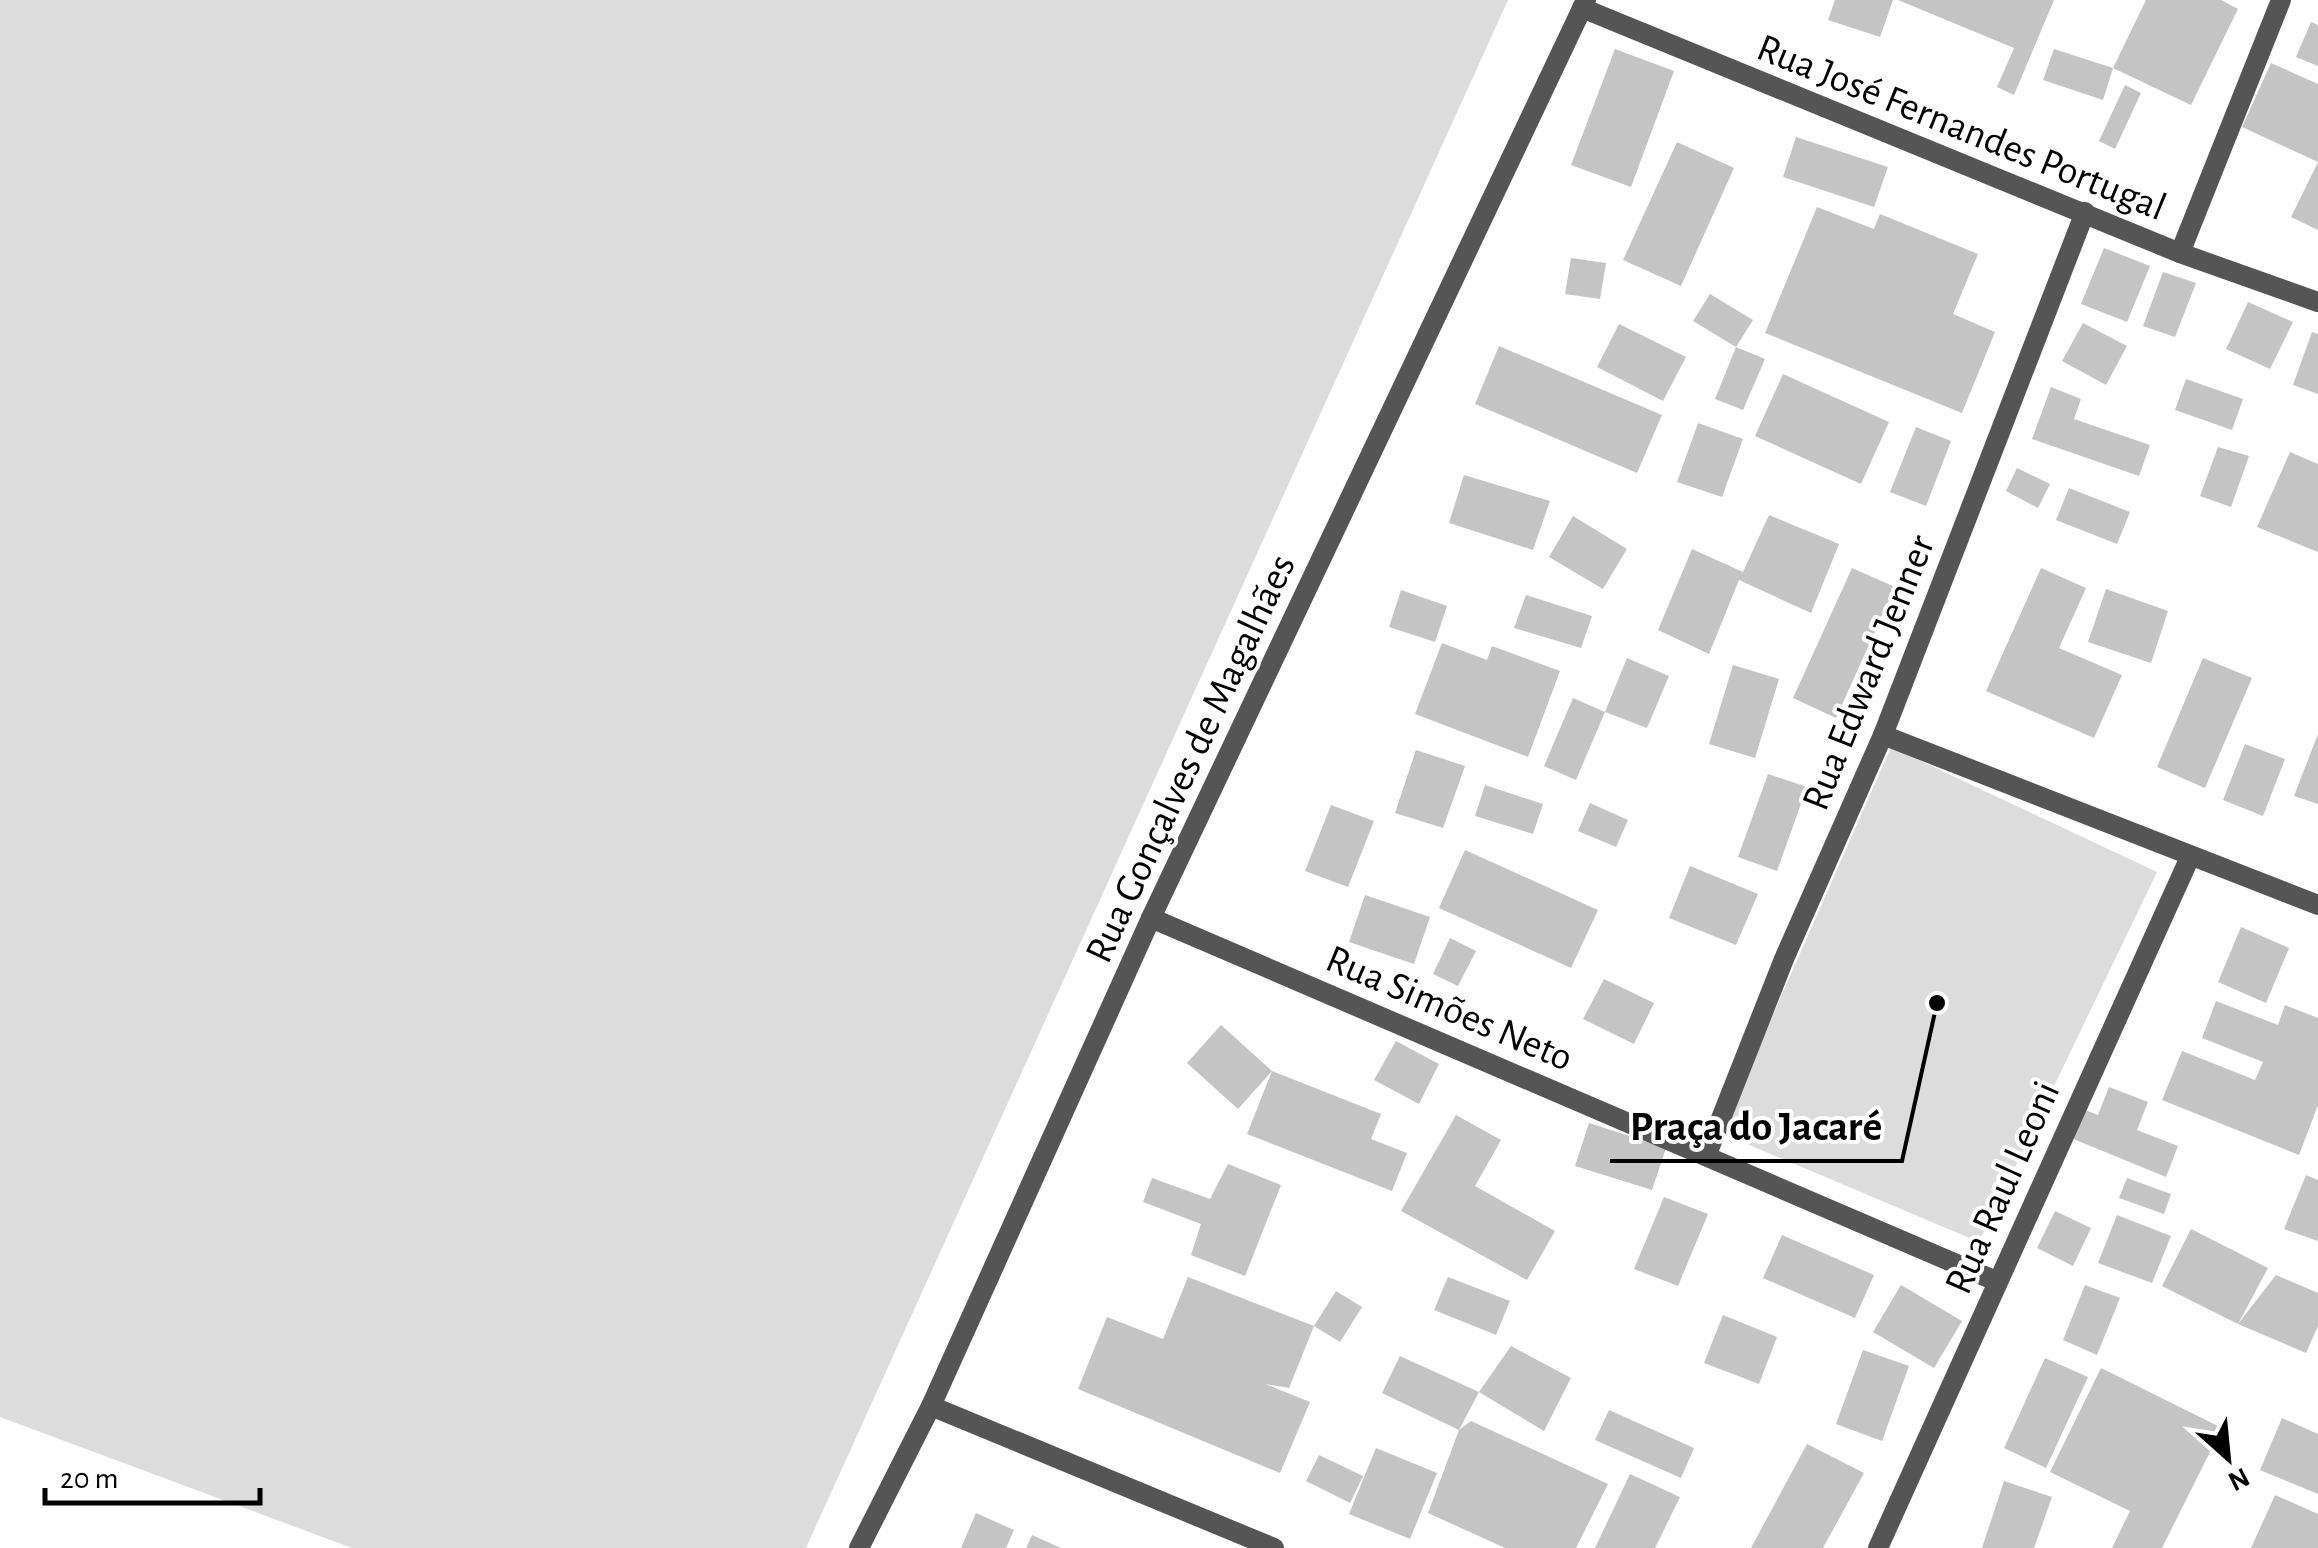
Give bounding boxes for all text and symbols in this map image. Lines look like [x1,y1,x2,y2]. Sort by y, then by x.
street label: Rua José Fernandes Portugal [1751,27,2171,228]
street label: Rua Edward Jenner [1795,530,1942,816]
street label: Rua Gonçalves de Magalhães [1079,549,1303,969]
street label: Rua Simões Neto [1320,939,1578,1079]
street label: Rua Raul Leoni [1938,1076,2067,1300]
callout: Praça do Jacaré [1610,1089,1902,1161]
text: Praça do Jacaré [1630,1106,1882,1148]
north arrow [2178,1408,2278,1508]
scale bar [45,1443,260,1505]
text: N [2223,1462,2253,1495]
text: 20 m [60,1464,118,1494]

